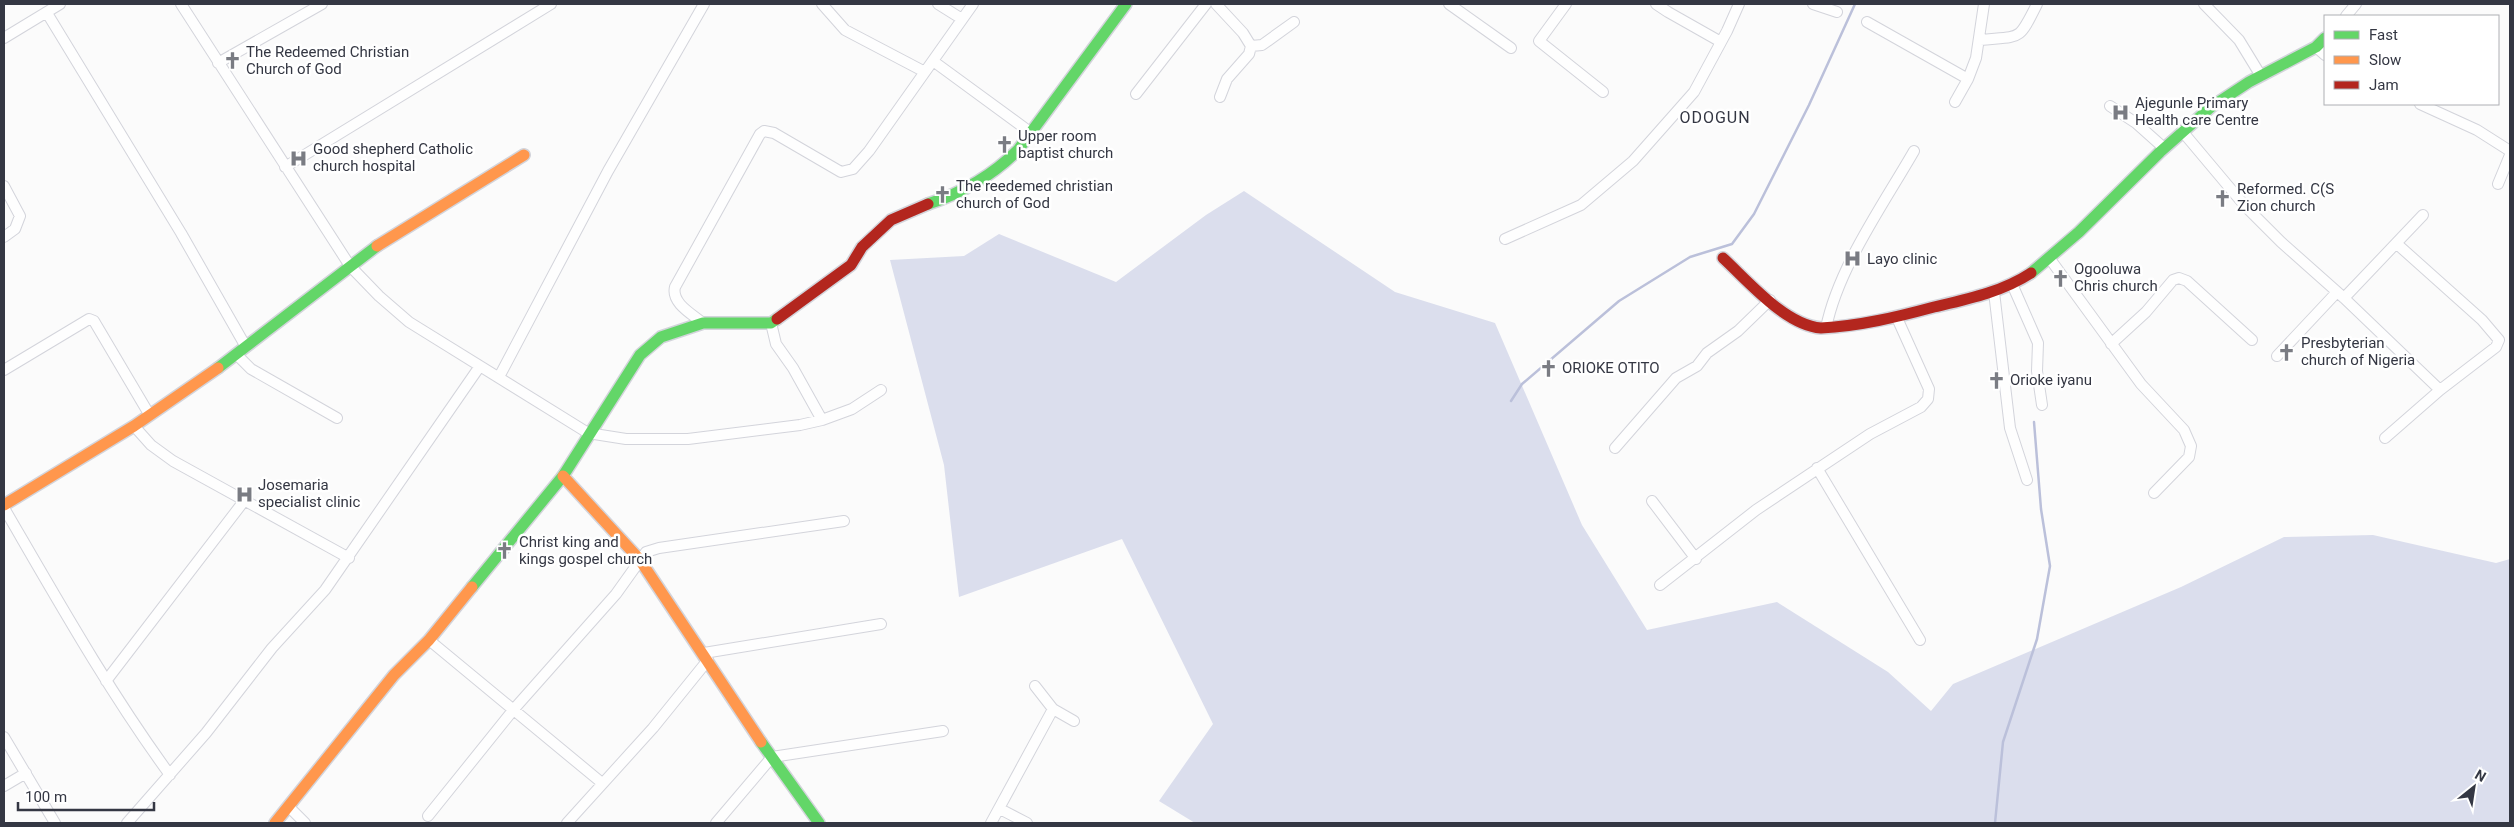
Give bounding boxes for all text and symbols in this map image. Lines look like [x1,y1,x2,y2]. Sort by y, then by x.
legend [2324,15,2499,105]
text: Fast [2369,26,2398,44]
place label: The Redeemed Christian Church of God [246,43,409,78]
church icon: The Redeemed Christian Church of God [222,51,242,71]
text: Slow [2369,51,2401,69]
text: Jam [2369,76,2399,94]
place label: Ajegunle Primary Health care Centre [2135,94,2259,129]
hospital icon: Ajegunle Primary Health care Centre [2111,102,2131,122]
district label: ODOGUN [1679,108,1751,127]
place label: Upper room baptist church [1018,127,1113,162]
church icon: Upper room baptist church [994,135,1014,155]
place label: Good shepherd Catholic church hospital [313,140,473,175]
hospital icon: Good shepherd Catholic church hospital [289,148,309,168]
place label: The reedemed christian church of God [956,177,1113,212]
place label: Reformed. C(S Zion church [2237,180,2334,215]
church icon: The reedemed christian church of God [932,185,952,205]
church icon: Reformed. C(S Zion church [2213,188,2233,208]
hospital icon: Layo clinic [1843,249,1863,269]
place label: Layo clinic [1867,250,1937,268]
place label: Ogooluwa Chris church [2074,260,2158,295]
church icon: Ogooluwa Chris church [2050,268,2070,288]
place label: Presbyterian church of Nigeria [2301,334,2415,369]
church icon: Presbyterian church of Nigeria [2277,342,2297,362]
church icon: ORIOKE OTITO [1538,358,1558,378]
place label: ORIOKE OTITO [1562,359,1660,377]
church icon: Orioke iyanu [1986,370,2006,390]
place label: Orioke iyanu [2010,371,2092,389]
place label: Josemaria specialist clinic [258,476,361,511]
hospital icon: Josemaria specialist clinic [234,484,254,504]
place label: Christ king and kings gospel church [519,533,652,568]
church icon: Christ king and kings gospel church [495,541,515,561]
north arrow [2449,762,2499,812]
text: N [2472,766,2489,785]
scale bar [18,780,154,812]
text: 100 m [25,788,67,806]

